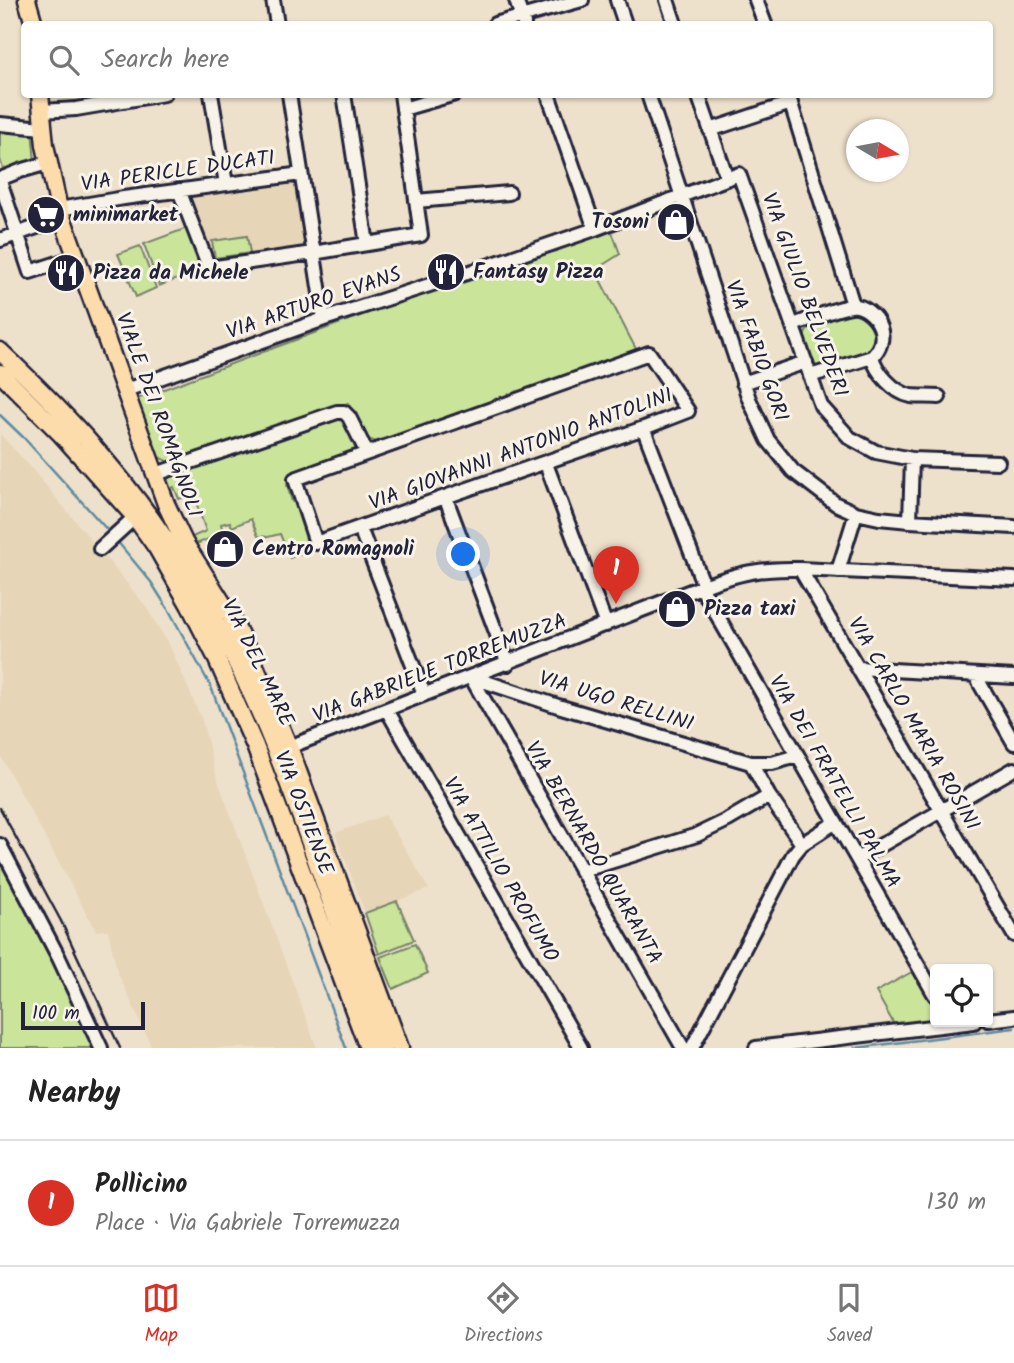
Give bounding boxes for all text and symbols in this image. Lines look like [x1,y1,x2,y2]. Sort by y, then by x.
search box [21,21,993,98]
text: Search here [101,39,229,81]
icon: search [45,41,83,79]
north arrow [846,119,909,182]
street label: VIA PERICLE DUCATI [79,142,277,202]
street label: VIA GIULIO BELVEDERI [752,188,856,402]
supermarket icon: minimarket [25,194,67,236]
place label: minimarket [73,199,179,232]
shop icon: Tosoni [655,201,697,243]
place label: Tosoni [592,206,650,239]
restaurant icon: Fantasy Pizza [425,251,467,293]
restaurant icon: Pizza da Michele [45,252,87,294]
place label: Fantasy Pizza [473,256,604,289]
place label: Pizza da Michele [93,257,249,290]
street label: VIA ARTURO EVANS [222,259,406,349]
street label: VIA FABIO GORI [715,276,797,426]
street label: VIALE DEI ROMAGNOLI [106,308,210,522]
street label: VIA GIOVANNI ANTONIO ANTOLINI [364,380,678,520]
shop icon: Centro Romagnoli [204,528,246,570]
place label: Centro Romagnoli [252,533,415,566]
your location [446,537,480,571]
pin: 1 [593,546,639,604]
shop icon: Pizza taxi [656,588,698,630]
place label: Pizza taxi [704,593,796,626]
street label: VIA DEL MARE [212,594,302,733]
street label: VIA GABRIELE TORREMUZZA [308,605,572,733]
street label: VIA CARLO MARIA ROSINI [838,611,988,837]
street label: VIA UGO RELLINI [535,663,697,741]
street label: VIA DEI FRATELLI PALMA [759,669,909,895]
street label: VIA BERNARDO QUARANTA [515,735,671,971]
street label: VIA OSTIENSE [264,746,342,881]
street label: VIA ATTILIO PROFUMO [433,771,567,969]
map controls [930,964,993,1027]
button: locate [930,964,993,1027]
scale bar [21,999,145,1031]
text: 100 m [32,999,80,1029]
text: Nearby [28,1070,120,1118]
text: Pollicino [95,1164,187,1206]
text: 1 [48,1185,54,1221]
text: 130 m [927,1185,986,1221]
text: Place · Via Gabriele Torremuzza [95,1206,400,1242]
tab: Map [142,1279,180,1351]
tab: Directions [464,1279,543,1351]
tab: Saved [827,1279,872,1351]

